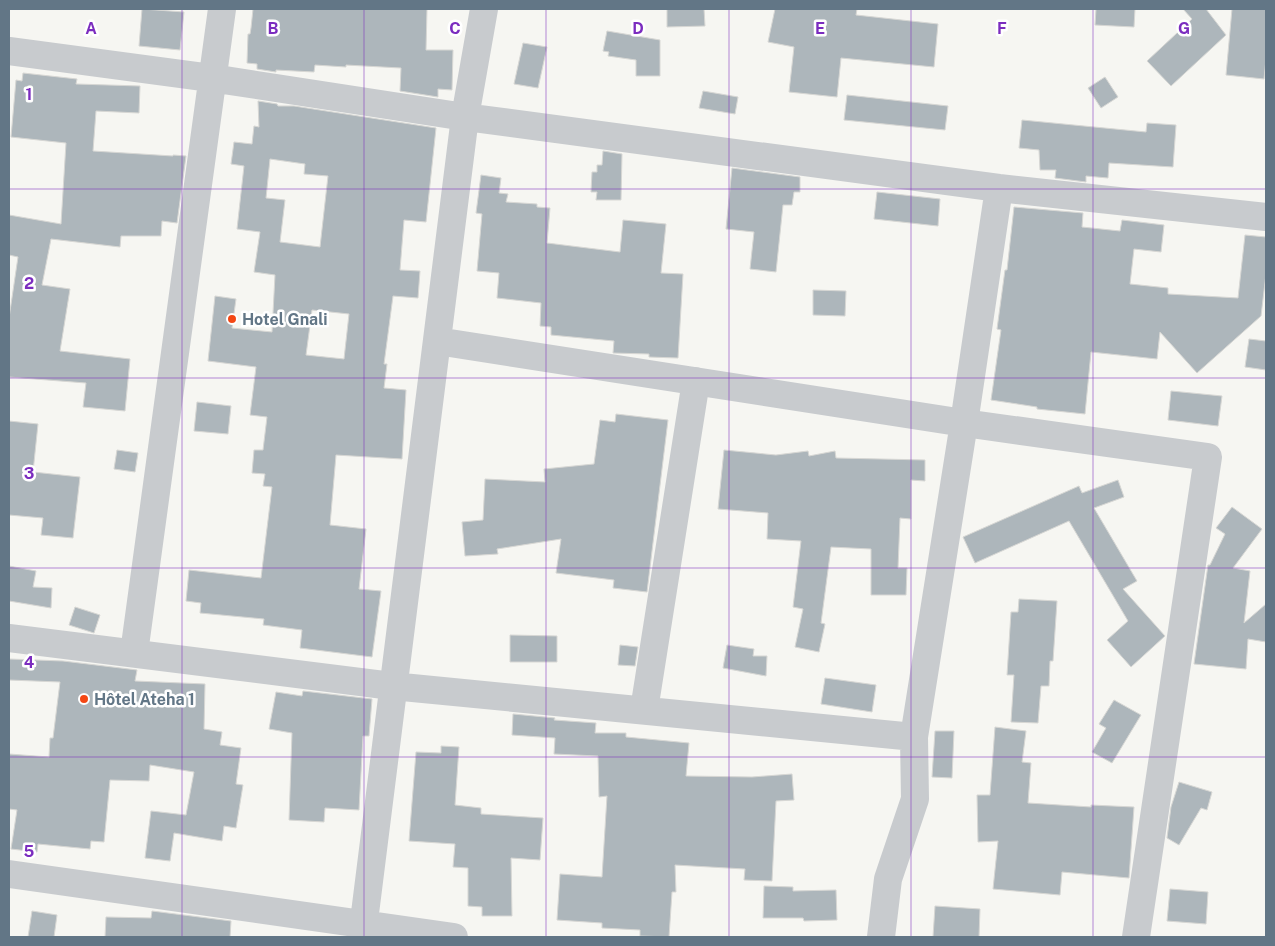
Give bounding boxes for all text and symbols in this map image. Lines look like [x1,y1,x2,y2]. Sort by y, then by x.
text: A [85,19,97,38]
text: B [268,19,279,38]
text: C [449,19,461,38]
text: D [632,19,644,38]
text: E [815,19,825,38]
text: F [997,19,1007,38]
text: G [1178,19,1190,38]
text: 1 [26,85,32,104]
text: 2 [24,274,34,293]
place label: Hotel Gnali [242,310,328,329]
marker: Hotel Gnali [226,313,238,325]
text: 3 [24,464,34,483]
text: 4 [24,653,35,672]
place label: Hôtel Ateha 1 [94,690,195,709]
marker: Hôtel Ateha 1 [78,693,90,705]
text: 5 [24,842,35,861]

